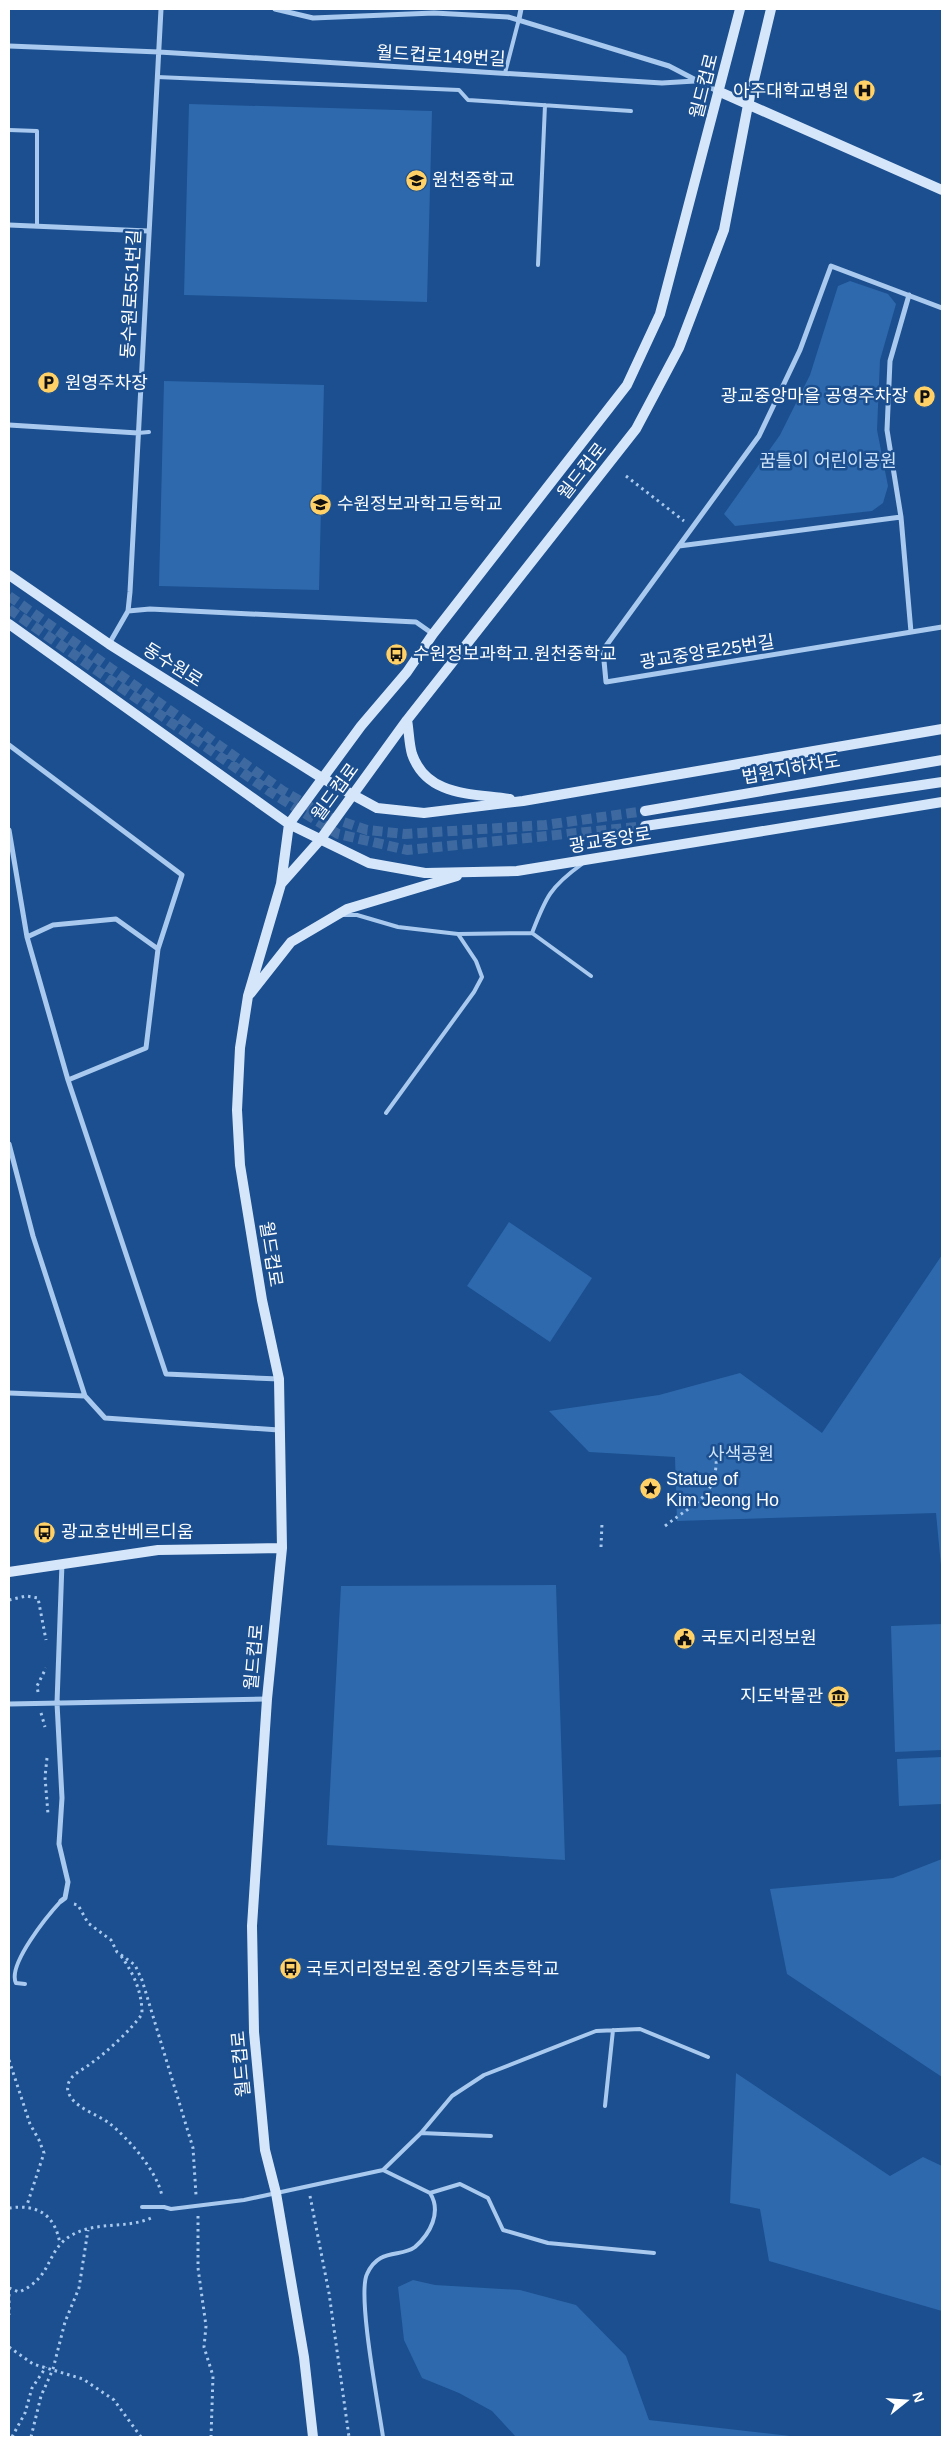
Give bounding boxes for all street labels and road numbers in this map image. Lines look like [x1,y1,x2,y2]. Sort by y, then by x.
street label: 월드컵로149번길 [376,43,506,69]
street label: 월드컵로 [686,51,722,121]
street label: 동수원로551번길 [118,229,144,359]
street label: 월드컵로 [554,439,610,503]
street label: 광교중앙로25번길 [638,631,776,673]
street label: 동수원로 [140,639,206,691]
street label: 법원지하차도 [740,751,842,787]
street label: 월드컵로 [307,759,363,825]
street label: 광교중앙로 [568,824,652,856]
street label: 월드컵로 [256,1220,286,1288]
street label: 월드컵로 [241,1623,267,1691]
street label: 월드컵로 [228,2030,254,2098]

